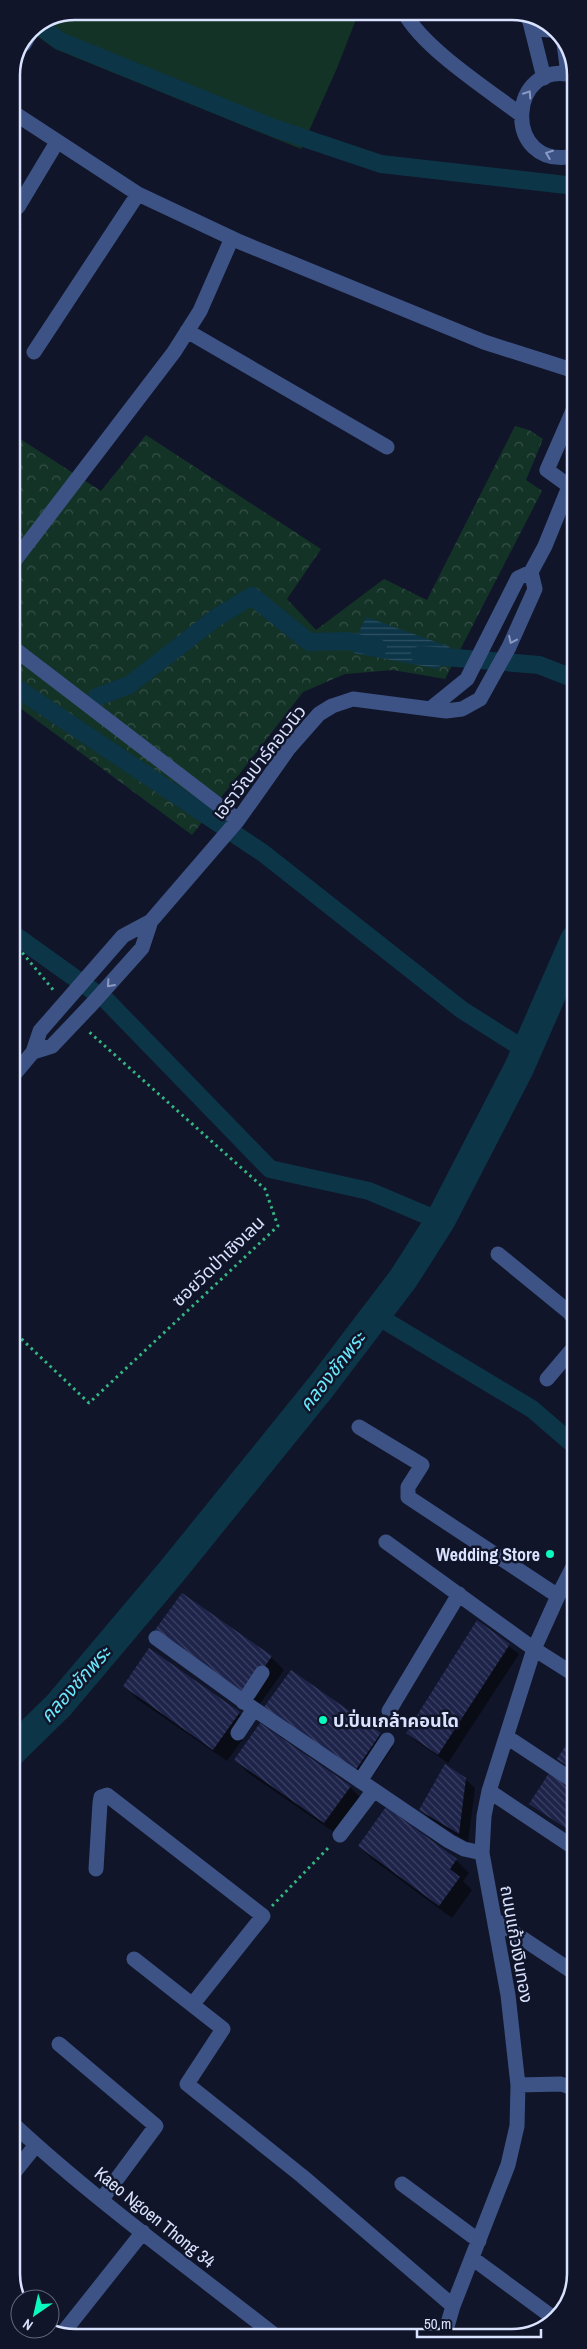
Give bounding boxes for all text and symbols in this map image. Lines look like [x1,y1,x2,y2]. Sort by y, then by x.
one-way arrow [522,90,531,99]
one-way arrow [545,150,554,160]
one-way arrow [508,635,518,644]
street label: เอราวัณปาร์คอเวนิว [206,700,312,824]
one-way arrow [106,979,115,988]
street label: ซอยวัดป่าเชิงเลน [166,1210,270,1312]
water label: คลองชักพระ [293,1325,372,1416]
place label: Wedding Store [436,1542,540,1567]
marker: Wedding Store [544,1548,556,1560]
water label: คลองชักพระ [34,1639,117,1728]
place label: ป.ปิ่นเกล้าคอนโด [333,1708,459,1733]
marker: ป.ปิ่นเกล้าคอนโด [317,1714,329,1726]
street label: ถนนแก้วเงินทอง [494,1883,540,2005]
street label: Kaeo Ngoen Thong 34 [90,2161,220,2273]
north arrow [10,2289,60,2339]
scale bar [417,2306,541,2338]
text: 50 m [424,2313,451,2334]
text: N [19,2315,36,2335]

